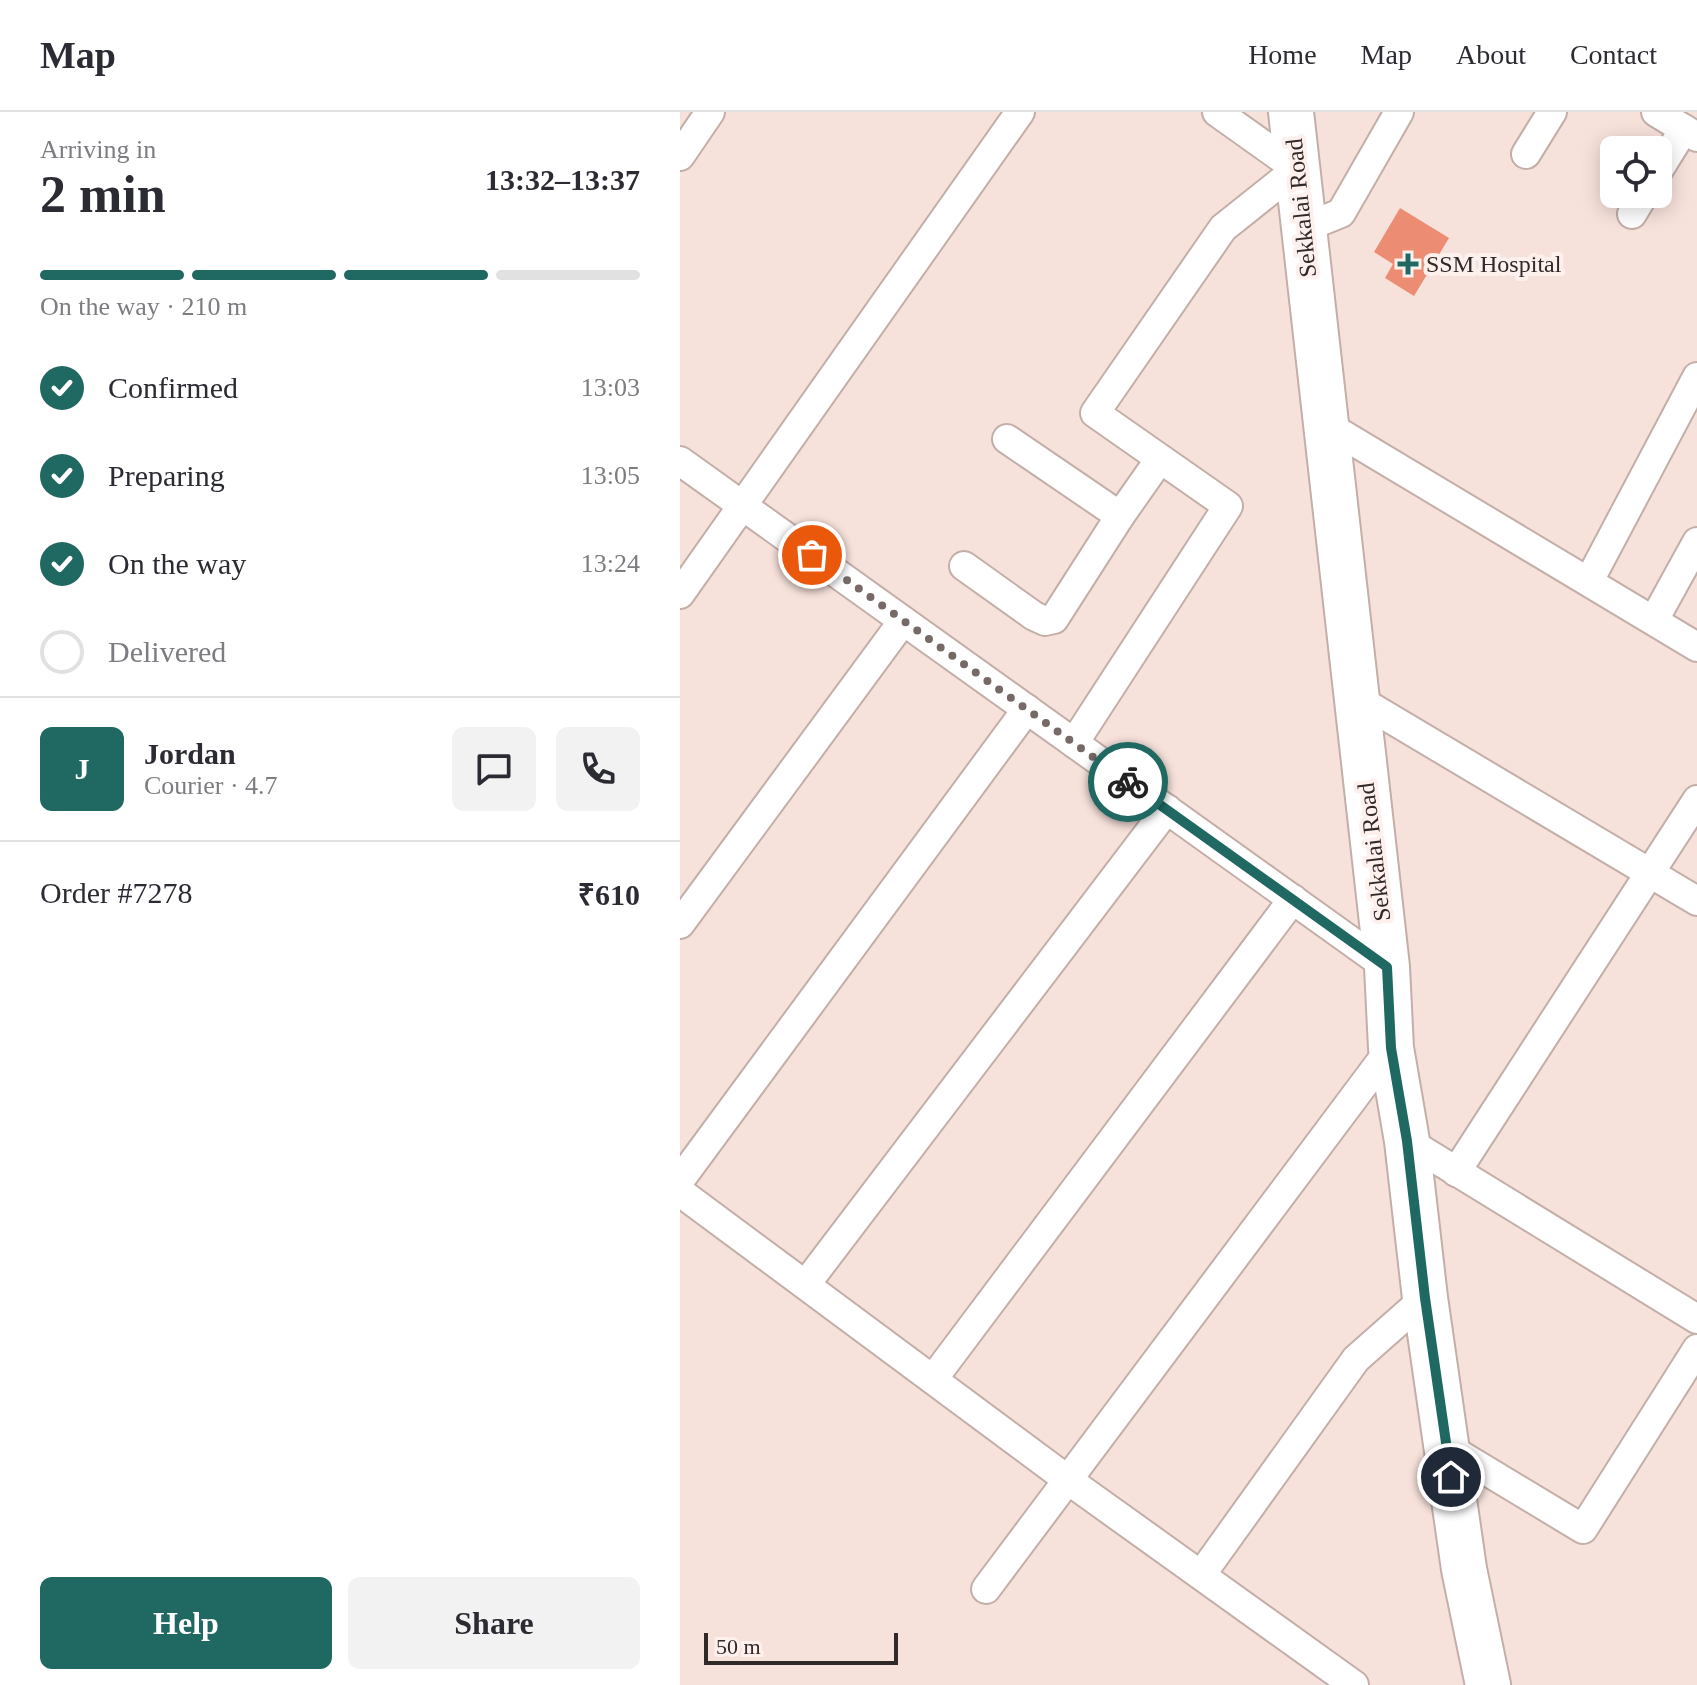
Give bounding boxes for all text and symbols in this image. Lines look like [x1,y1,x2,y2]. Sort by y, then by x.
text: Map [40,34,116,76]
text: Home [1248,39,1317,70]
text: Map [1361,39,1412,70]
text: About [1456,39,1526,70]
text: Contact [1570,39,1657,70]
text: Arriving in [40,135,156,164]
map controls [1600,136,1672,208]
button: locate [1600,136,1672,208]
street label: Sekkalai Road [1281,137,1321,279]
text: 13:32–13:37 [485,163,640,196]
text: 2 min [40,166,166,223]
place label: SSM Hospital [1426,251,1562,277]
marker: SSM Hospital [1397,253,1419,275]
text: On the way · 210 m [40,292,247,321]
icon: check [40,366,84,410]
text: Confirmed [108,371,238,404]
text: 13:03 [581,373,640,402]
icon: check [40,454,84,498]
text: Preparing [108,459,225,492]
text: 13:05 [581,461,640,490]
pin [778,521,846,589]
icon: bag [790,533,834,577]
icon: check [40,542,84,586]
text: On the way [108,547,246,580]
text: 13:24 [581,549,640,578]
text: Delivered [108,635,226,668]
button: chat [452,727,536,811]
button: phone [556,727,640,811]
text: Jordan [144,737,236,770]
courier [1088,742,1168,822]
text: J [75,752,90,785]
icon: bike [1106,760,1150,804]
text: Courier · 4.7 [144,771,278,800]
street label: Sekkalai Road [1353,781,1395,923]
text: Order #7278 [40,876,192,909]
text: ₹610 [578,878,640,911]
pin [1417,1443,1485,1511]
icon: home [1429,1455,1473,1499]
button: Help [40,1577,332,1669]
button: Share [348,1577,640,1669]
scale bar [704,1629,898,1665]
text: 50 m [716,1634,761,1659]

